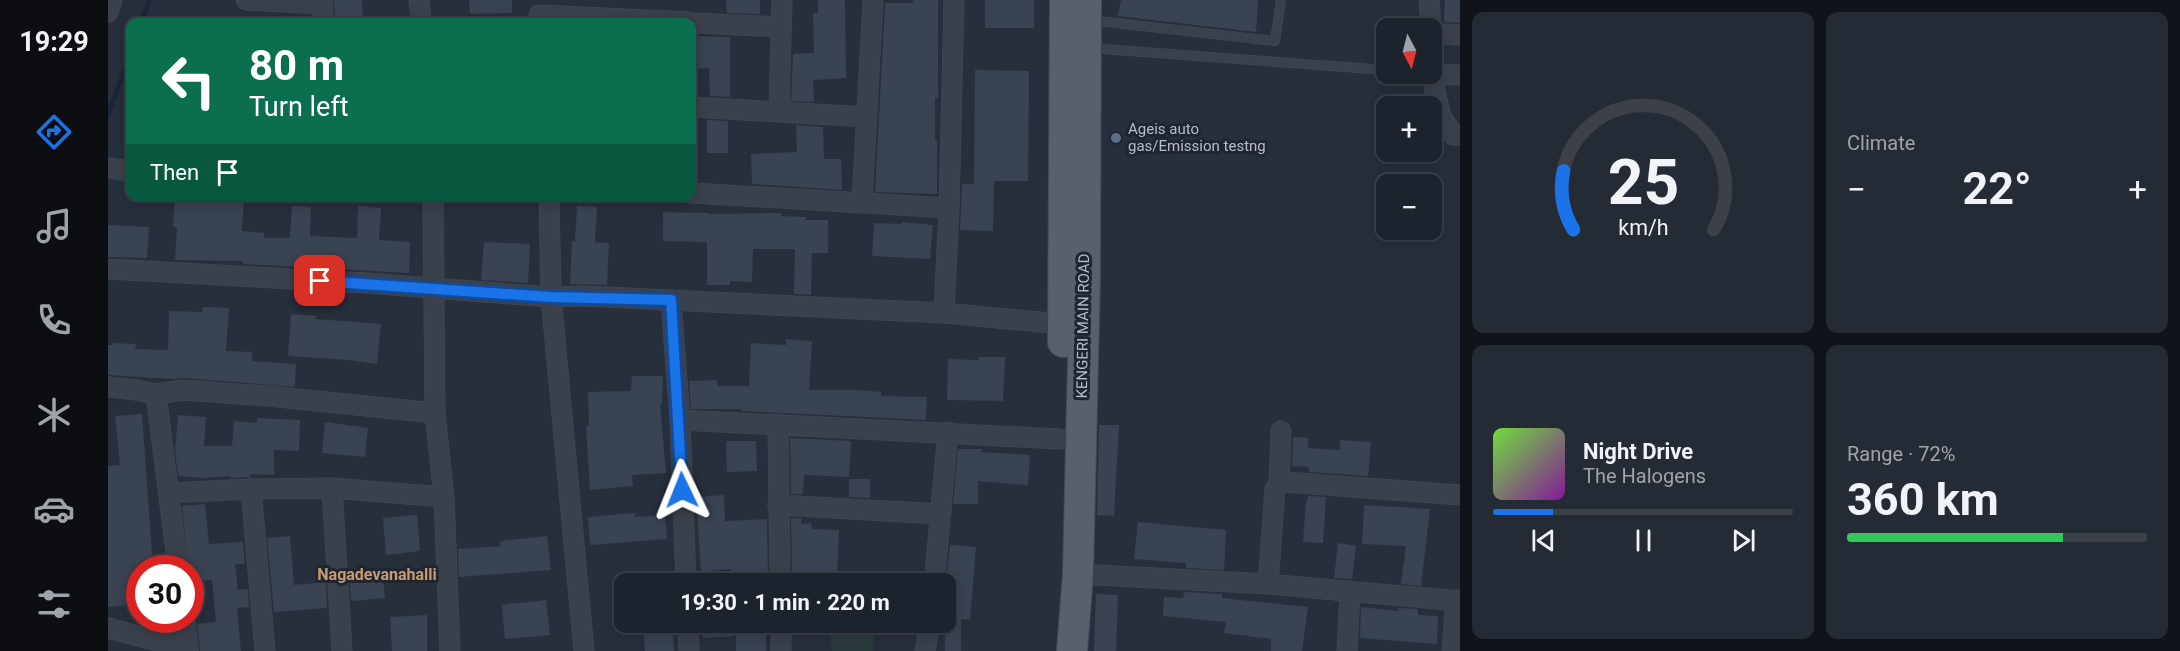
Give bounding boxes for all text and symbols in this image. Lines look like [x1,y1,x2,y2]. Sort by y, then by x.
north arrow [1376,18,1442,84]
map controls [1376,18,1442,240]
text: 19:29 [19,26,89,58]
text: 80 m [249,41,344,90]
icon: left [150,42,228,120]
text: Turn left [249,91,349,123]
button: + [1376,96,1442,162]
icon: directions [33,111,75,153]
place label: Ageis auto gas/Emission testng [1128,120,1266,155]
marker: Ageis auto gas/Emission testng [1109,131,1123,145]
text: Climate [1847,131,1915,155]
text: 25 [1607,146,1679,219]
icon: arrive [211,156,244,189]
text: Then [150,160,199,185]
text: 22° [1962,162,2032,215]
text: − [1847,170,1866,209]
text: + [2128,170,2147,209]
button: − [1376,174,1442,240]
icon: music [33,205,75,247]
text: km/h [1618,215,1668,240]
street label: KENGERI MAIN ROAD [1073,253,1093,399]
pin [294,255,345,306]
icon: arrive [303,264,336,297]
icon: phone [33,299,75,341]
icon: climate [33,394,75,436]
text: Night Drive [1583,439,1693,464]
text: Range · 72% [1847,442,1955,466]
position arrow [650,458,714,522]
text: The Halogens [1583,464,1706,488]
text: 360 km [1847,473,1999,526]
icon: car [33,488,75,530]
icon: previous [1527,524,1560,557]
icon: pause [1627,524,1660,557]
icon: next [1727,524,1760,557]
speed limit sign: 30 [126,555,204,633]
district label: Nagadevanahalli [317,565,437,584]
icon: filters [33,583,75,625]
text: 19:30 · 1 min · 220 m [680,590,890,615]

